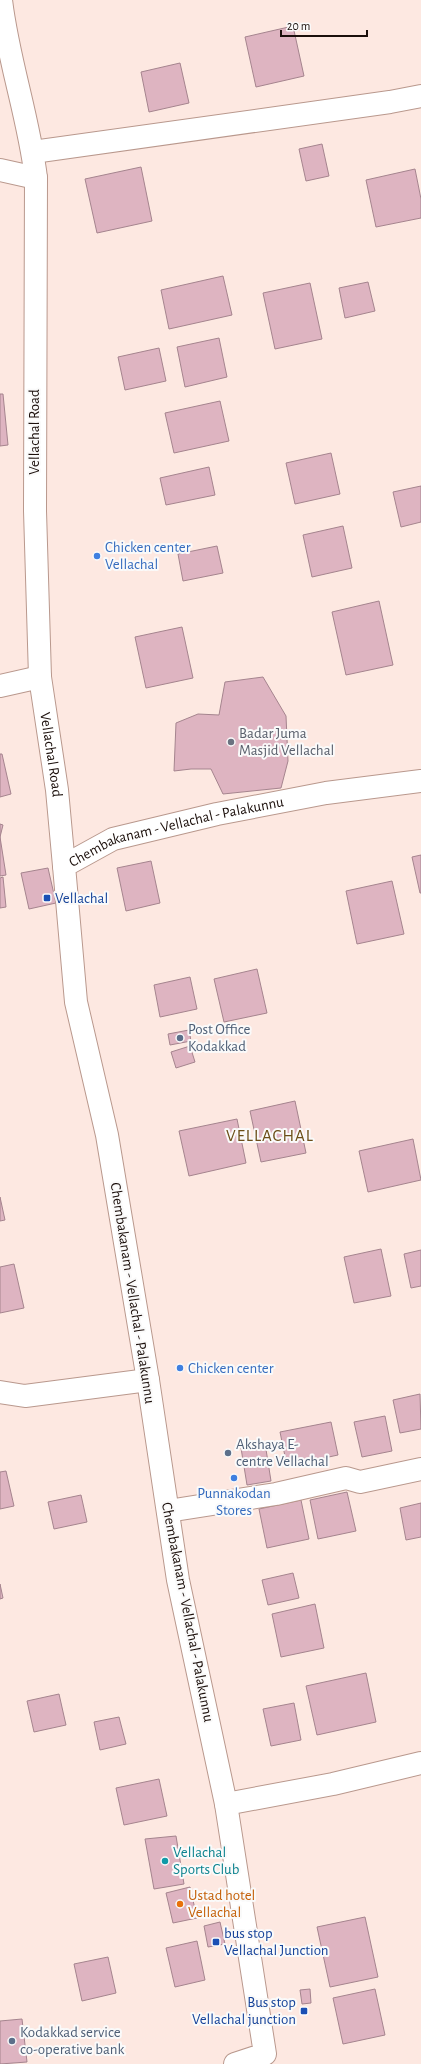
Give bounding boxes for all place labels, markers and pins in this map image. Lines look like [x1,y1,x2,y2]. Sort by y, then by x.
place label: Chicken center Vellachal [105,540,191,572]
marker: Chicken center Vellachal [92,551,102,561]
place label: Badar Juma Masjid Vellachal [239,726,334,758]
marker: Badar Juma Masjid Vellachal [226,737,236,747]
place label: Vellachal [55,891,108,906]
marker: Vellachal [42,893,52,903]
place label: Post Office Kodakkad [188,1022,251,1054]
marker: Post Office Kodakkad [175,1033,185,1043]
place label: Chicken center [188,1361,274,1376]
marker: Chicken center [175,1363,185,1373]
place label: Akshaya E- centre Vellachal [236,1437,329,1469]
marker: Akshaya E- centre Vellachal [223,1448,233,1458]
marker: Punnakodan Stores [229,1473,239,1483]
place label: Punnakodan Stores [197,1486,271,1518]
place label: Vellachal Sports Club [173,1845,240,1877]
marker: Vellachal Sports Club [160,1856,170,1866]
place label: Ustad hotel Vellachal [188,1888,255,1920]
marker: Ustad hotel Vellachal [175,1899,185,1909]
place label: bus stop Vellachal Junction [224,1926,329,1958]
marker: bus stop Vellachal Junction [211,1937,221,1947]
place label: Bus stop Vellachal junction [192,1995,296,2027]
marker: Bus stop Vellachal junction [299,2006,309,2016]
place label: Kodakkad service co-operative bank [20,2025,124,2057]
marker: Kodakkad service co-operative bank [7,2036,17,2046]

